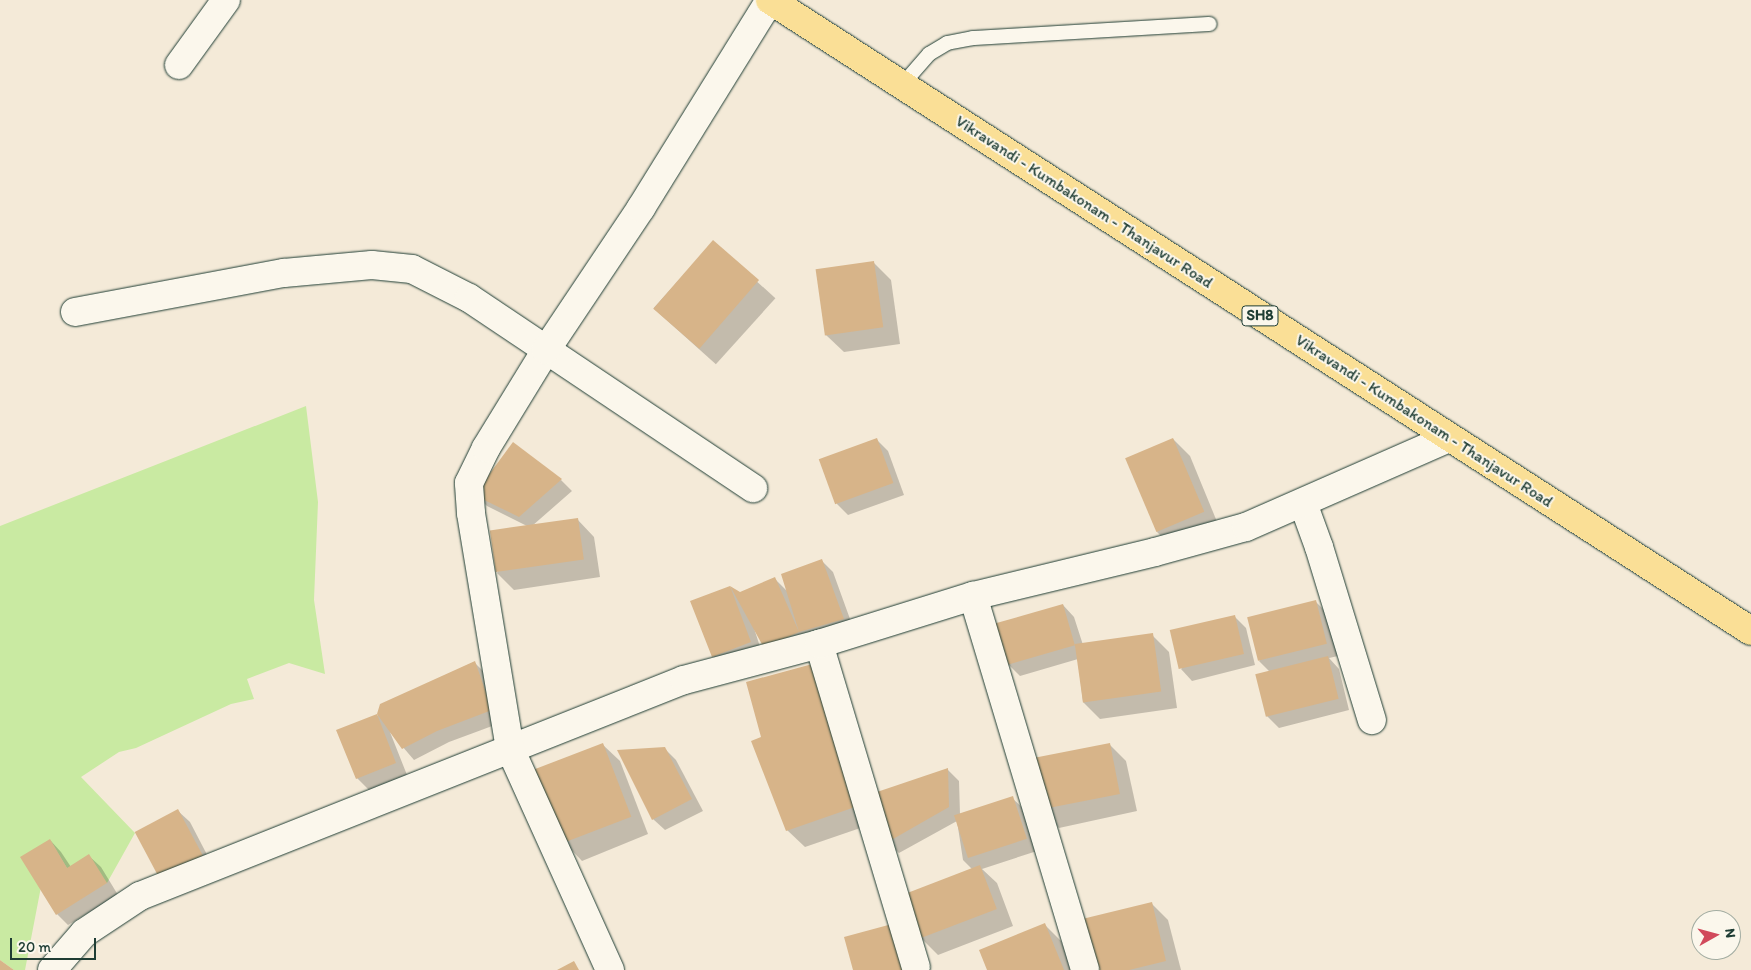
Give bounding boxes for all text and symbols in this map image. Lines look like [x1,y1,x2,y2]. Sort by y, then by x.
street label: Vikravandi - Kumbakonam - Thanjavur Road [952,112,1216,292]
road number: SH8 [1241,304,1279,328]
street label: Vikravandi - Kumbakonam - Thanjavur Road [1292,331,1556,511]
north arrow [1691,910,1741,960]
text: N [1721,927,1739,939]
scale bar [12,928,99,960]
text: 20 m [18,938,51,956]

